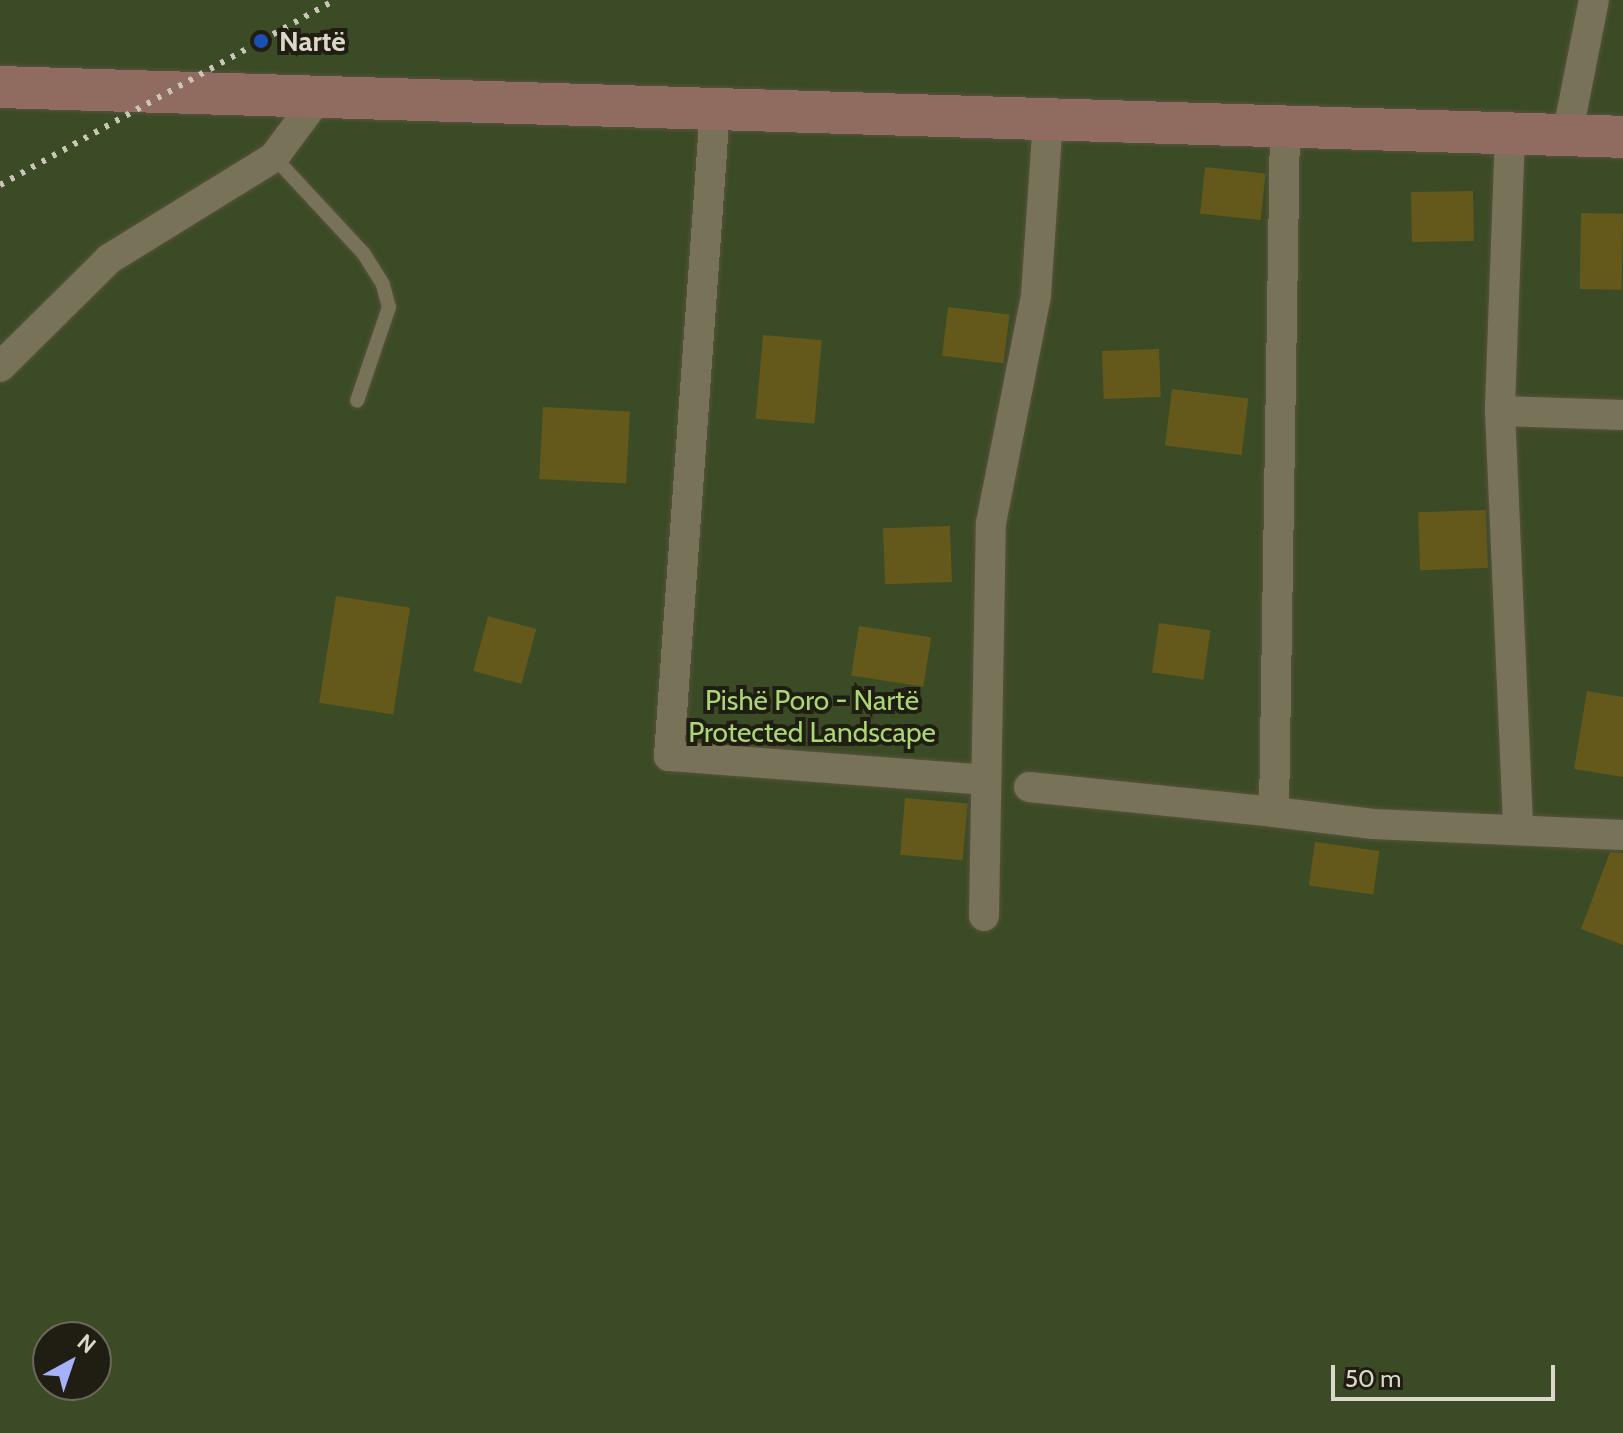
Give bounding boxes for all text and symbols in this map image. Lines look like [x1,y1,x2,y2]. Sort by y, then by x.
place label: Nartë [279,24,346,58]
marker: Nartë [250,30,272,52]
park label: Pishë Poro - Nartë Protected Landscape [688,683,936,749]
north arrow [32,1321,112,1401]
text: N [72,1328,101,1359]
scale bar [1335,1349,1559,1399]
text: 50 m [1345,1364,1401,1393]

